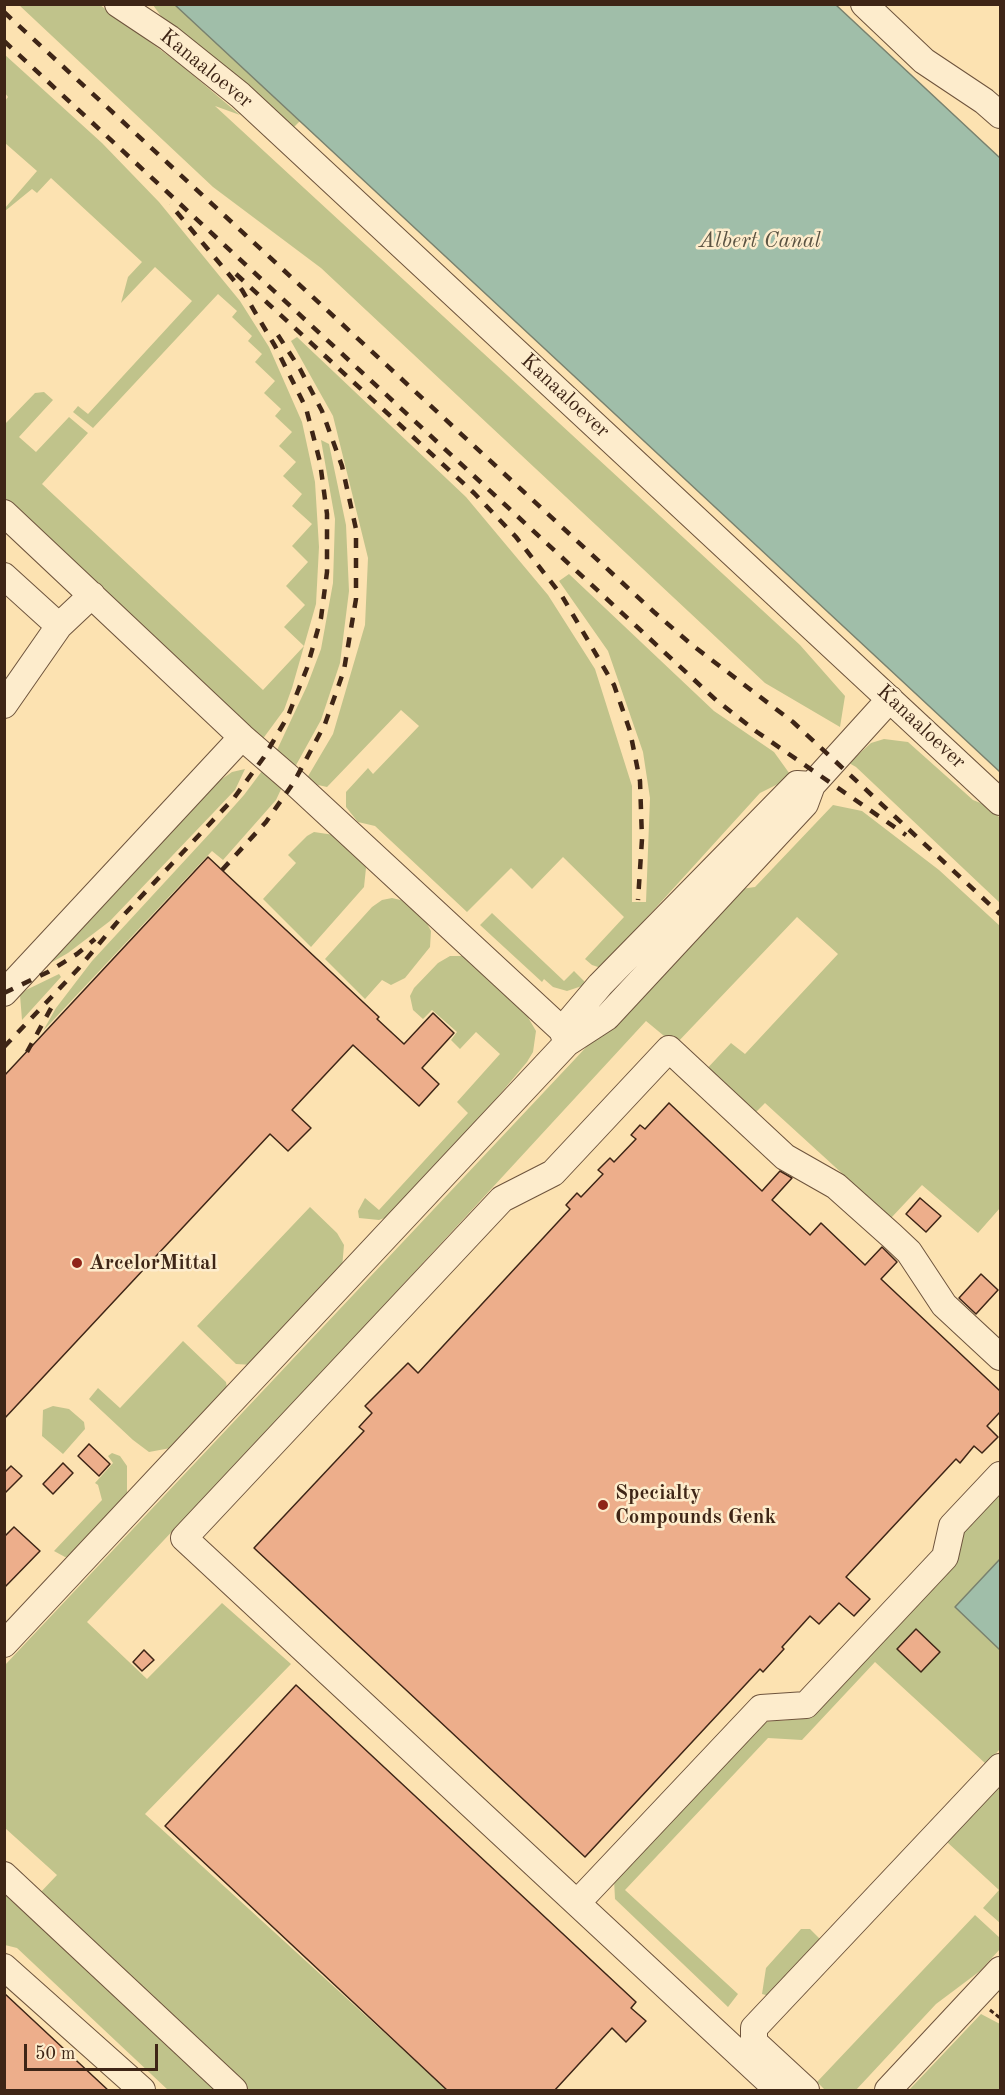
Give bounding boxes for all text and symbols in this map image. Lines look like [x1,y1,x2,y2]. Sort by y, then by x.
street label: Kanaaloever [154,24,258,114]
water label: Albert Canal [699,228,821,254]
street label: Kanaaloever [515,348,615,444]
street label: Kanaaloever [871,679,971,775]
place label: ArcelorMittal [89,1250,217,1276]
marker: ArcelorMittal [70,1256,84,1270]
place label: Specialty Compounds Genk [615,1480,776,1530]
marker: Specialty Compounds Genk [596,1498,610,1512]
scale bar [27,2032,160,2070]
text: 50 m [35,2045,75,2063]

